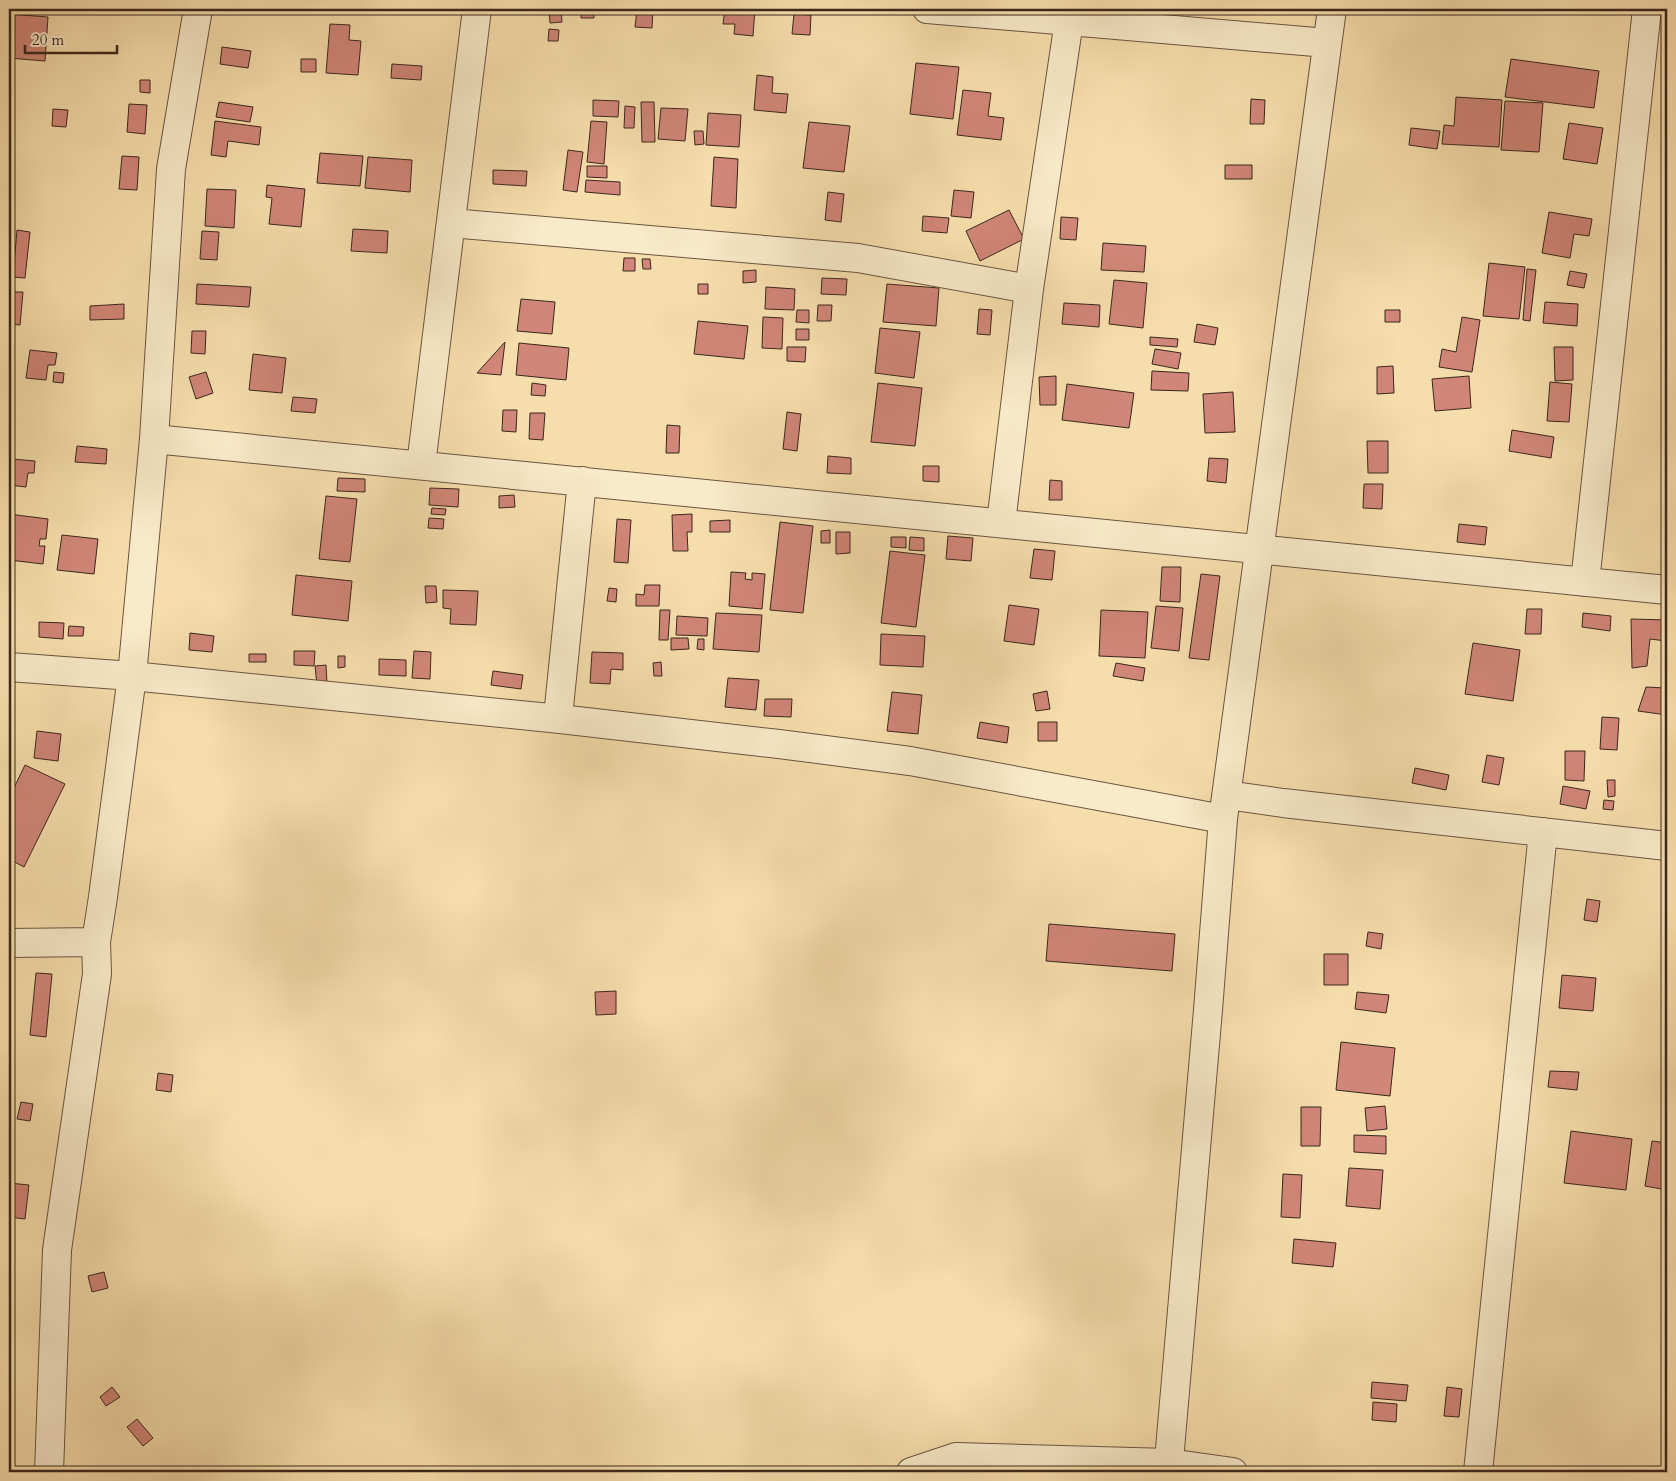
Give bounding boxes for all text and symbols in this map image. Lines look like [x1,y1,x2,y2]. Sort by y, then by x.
scale bar [25,22,118,54]
text: 20 m [32,30,64,50]

